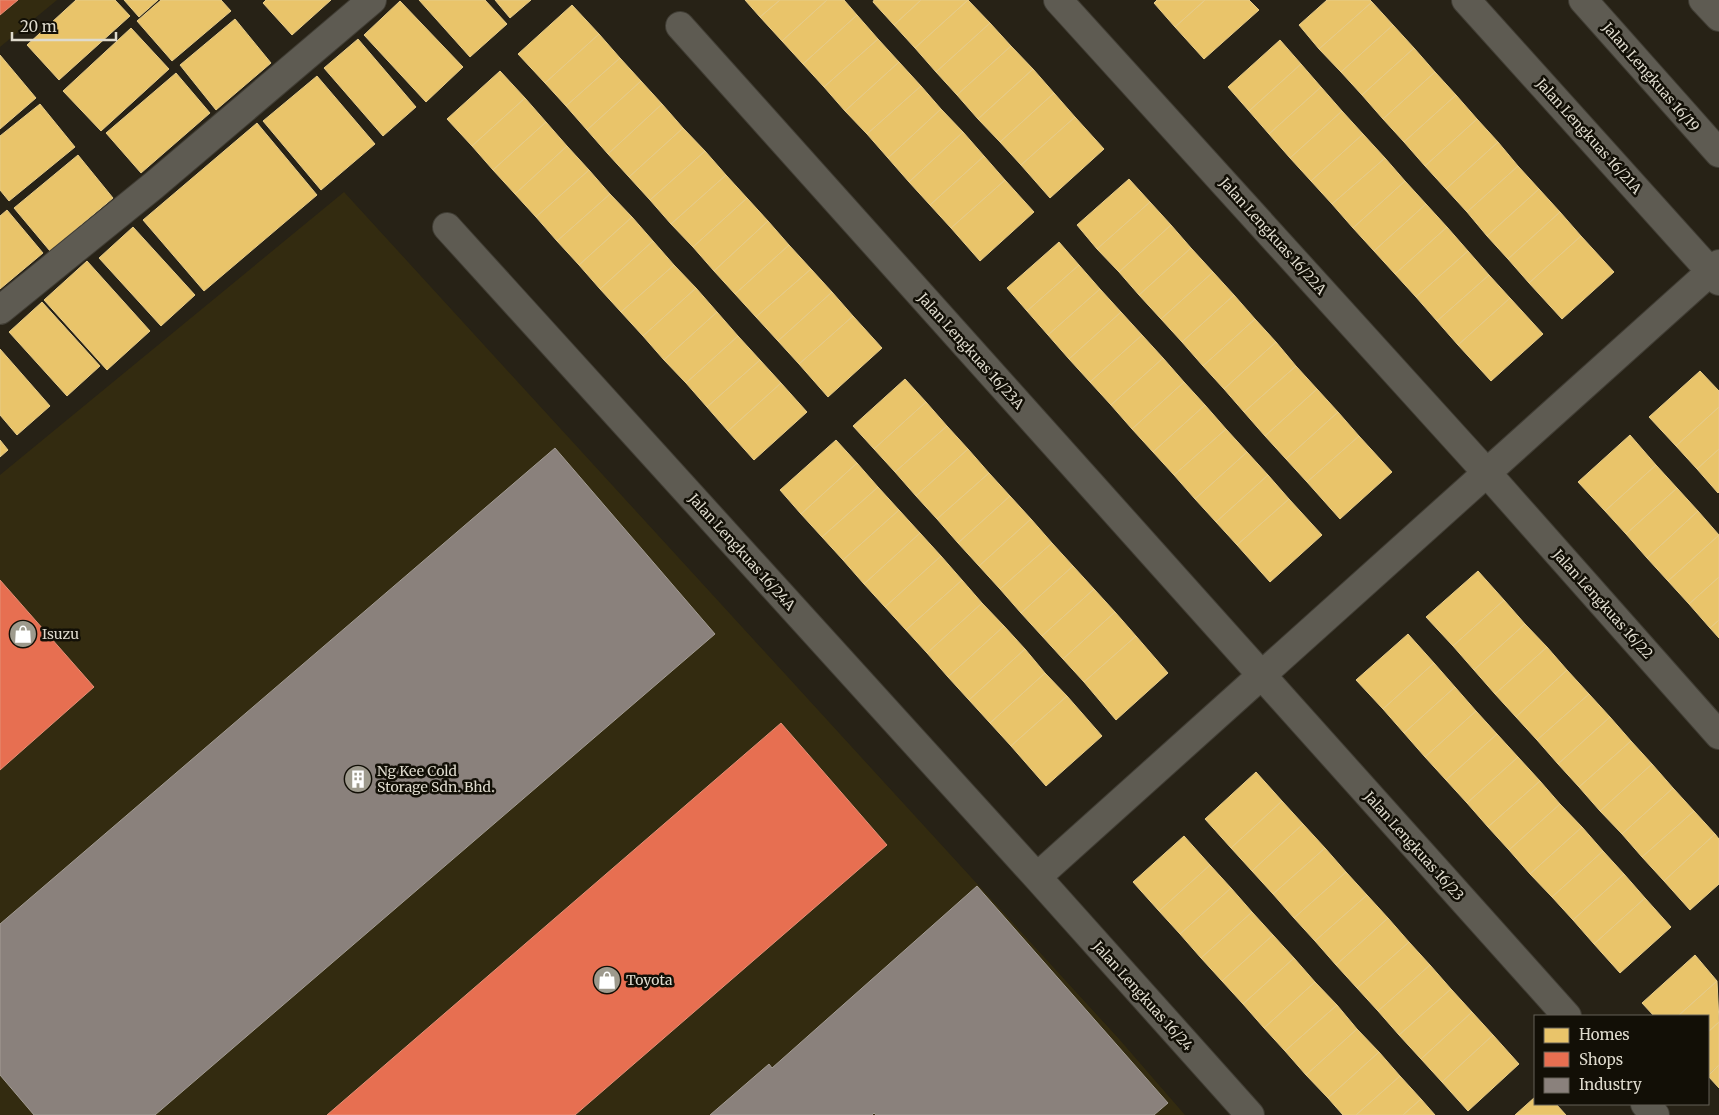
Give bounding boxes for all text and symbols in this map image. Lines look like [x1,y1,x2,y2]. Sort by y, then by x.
scale bar [12,10,116,42]
text: 20 m [20,17,57,36]
street label: Jalan Lengkuas 16/19 [1598,18,1703,135]
street label: Jalan Lengkuas 16/21A [1532,74,1646,198]
street label: Jalan Lengkuas 16/22A [1215,173,1330,298]
street label: Jalan Lengkuas 16/23A [913,288,1028,413]
street label: Jalan Lengkuas 16/24A [684,489,799,614]
street label: Jalan Lengkuas 16/22 [1548,545,1657,662]
shop icon: Isuzu [8,619,38,649]
place label: Isuzu [42,625,79,643]
place label: Ng Kee Cold Storage Sdn. Bhd. [377,762,495,796]
building icon: Ng Kee Cold Storage Sdn. Bhd. [343,764,373,794]
street label: Jalan Lengkuas 16/23 [1360,787,1468,904]
street label: Jalan Lengkuas 16/24 [1088,937,1197,1055]
shop icon: Toyota [592,965,622,995]
place label: Toyota [626,971,673,989]
legend [1534,1015,1709,1105]
text: Homes [1579,1025,1630,1044]
text: Shops [1579,1050,1623,1069]
text: Industry [1579,1075,1642,1094]

